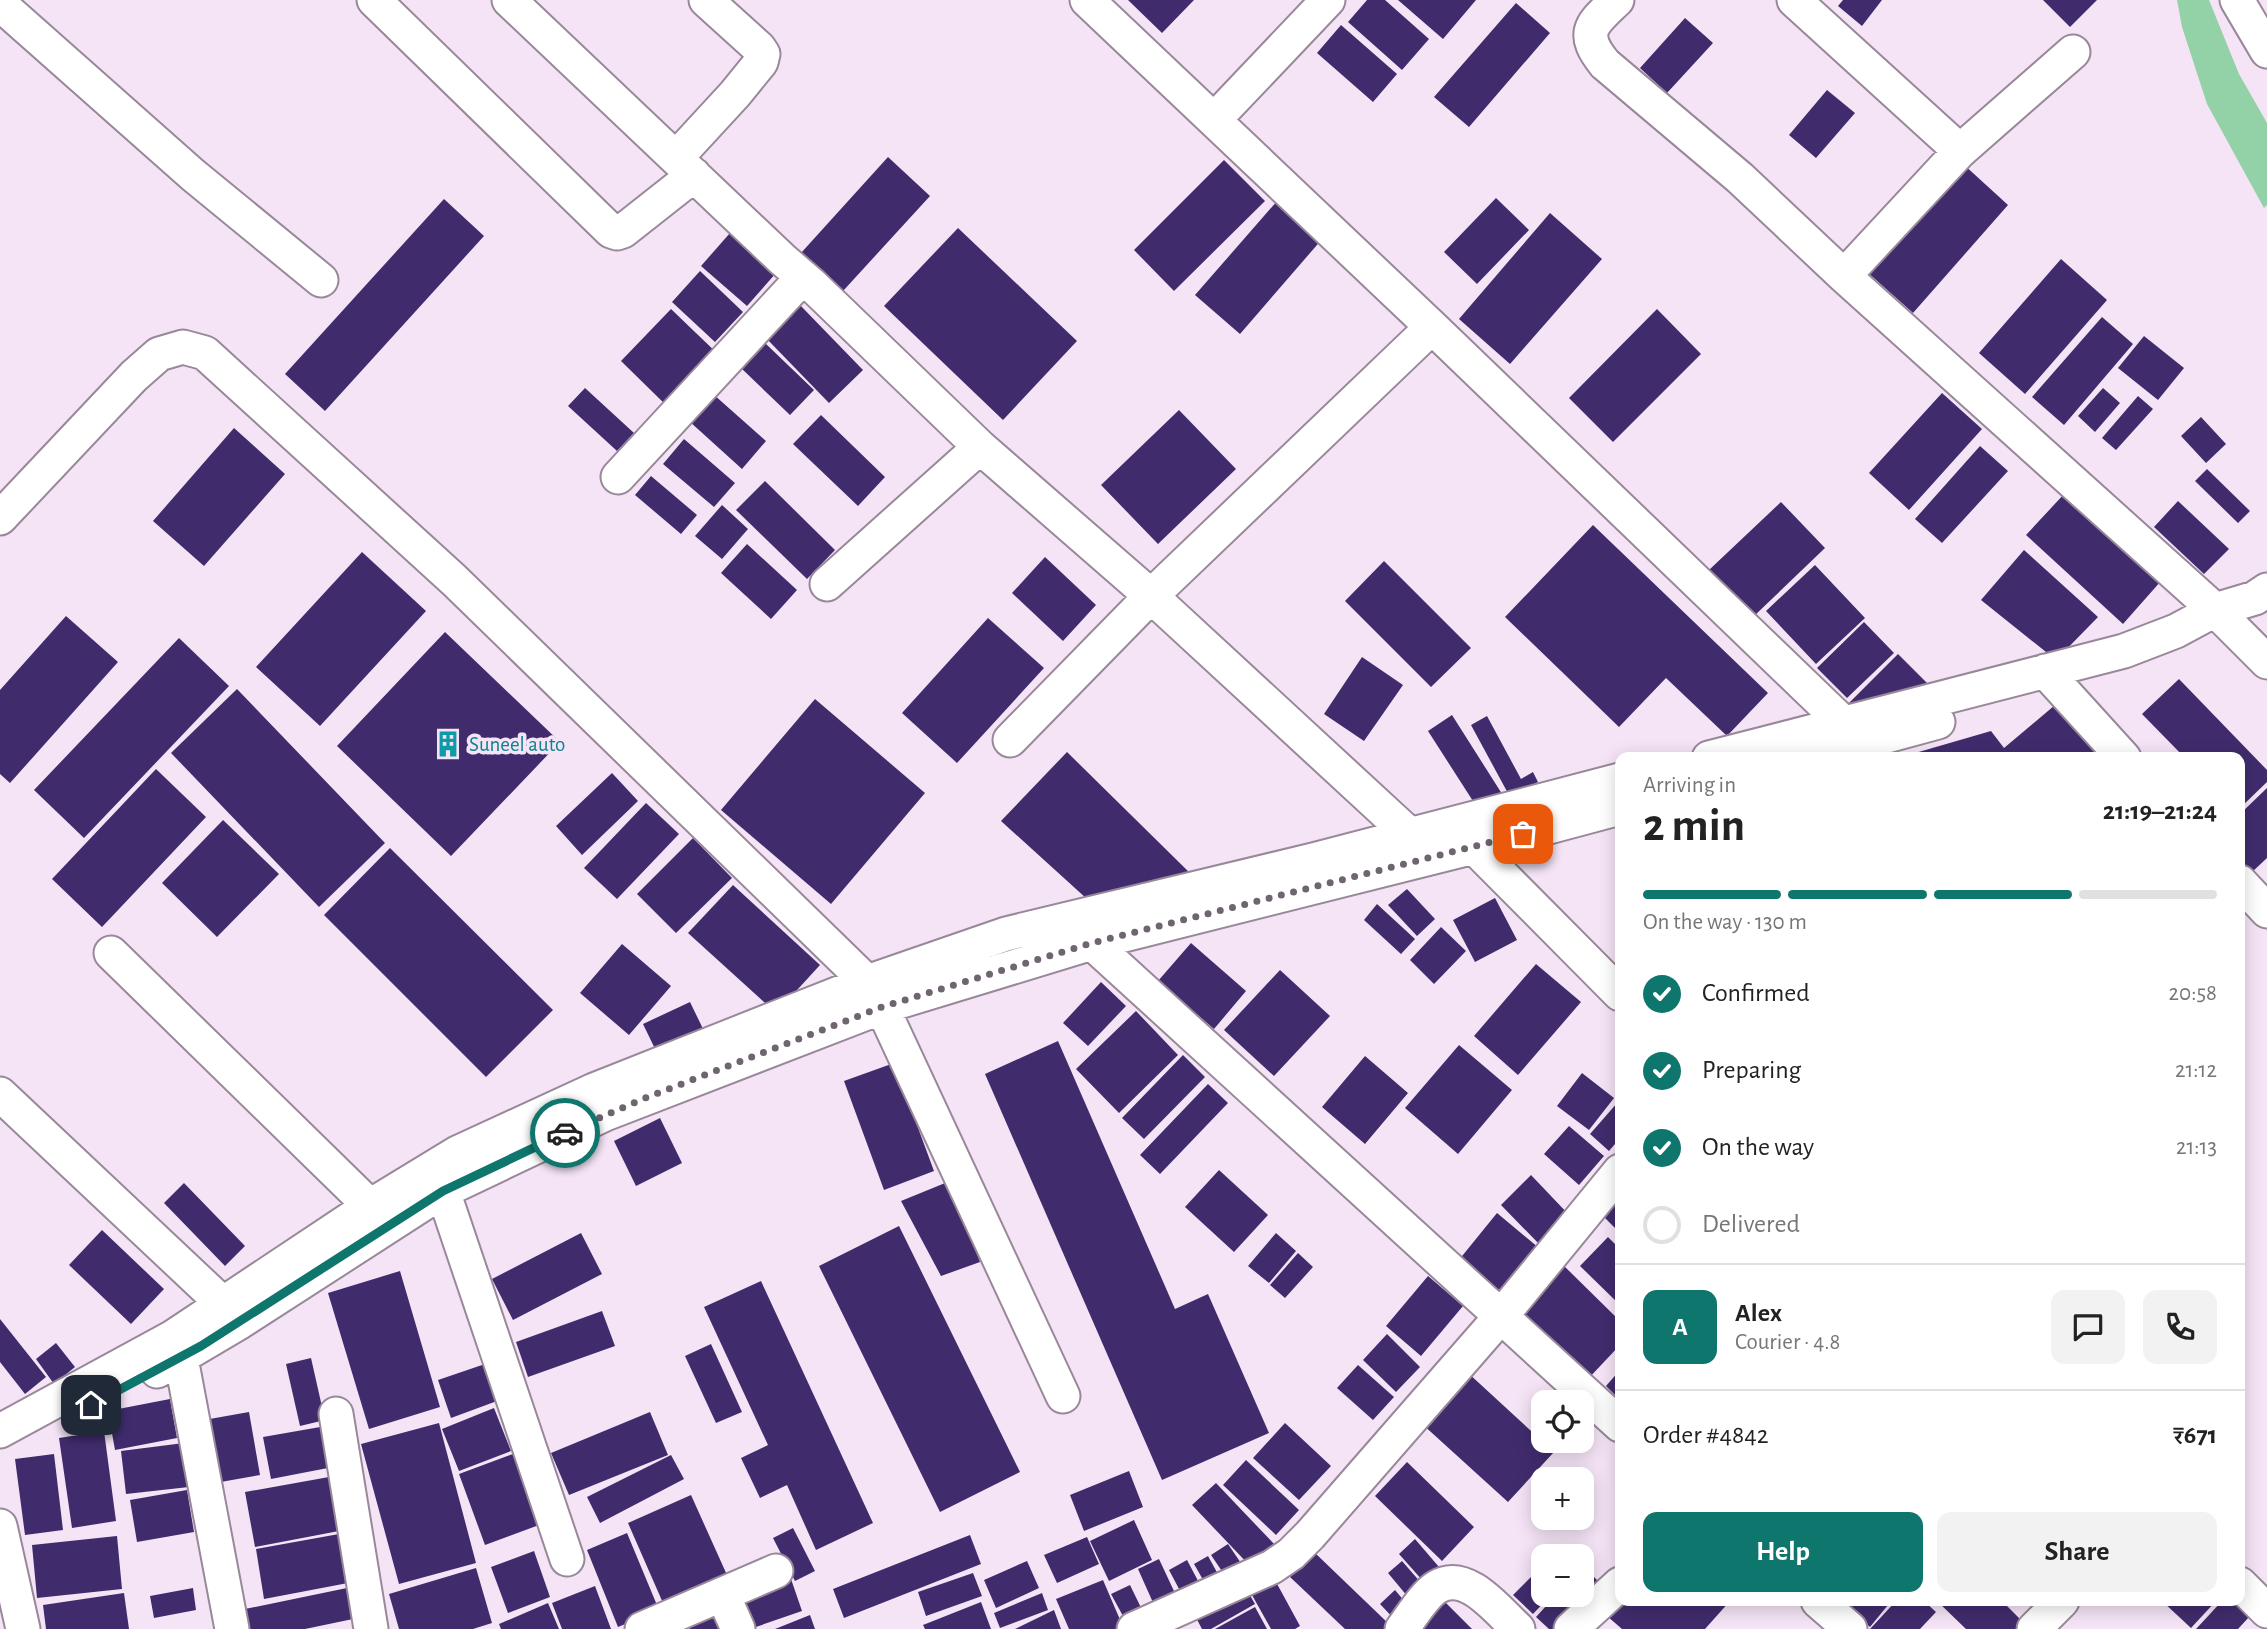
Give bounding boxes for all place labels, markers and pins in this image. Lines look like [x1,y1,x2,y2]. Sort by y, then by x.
building icon: Suneel auto [433,729,463,759]
place label: Suneel auto [469,734,565,755]
pin [1493,804,1553,864]
pin [61,1375,121,1435]

